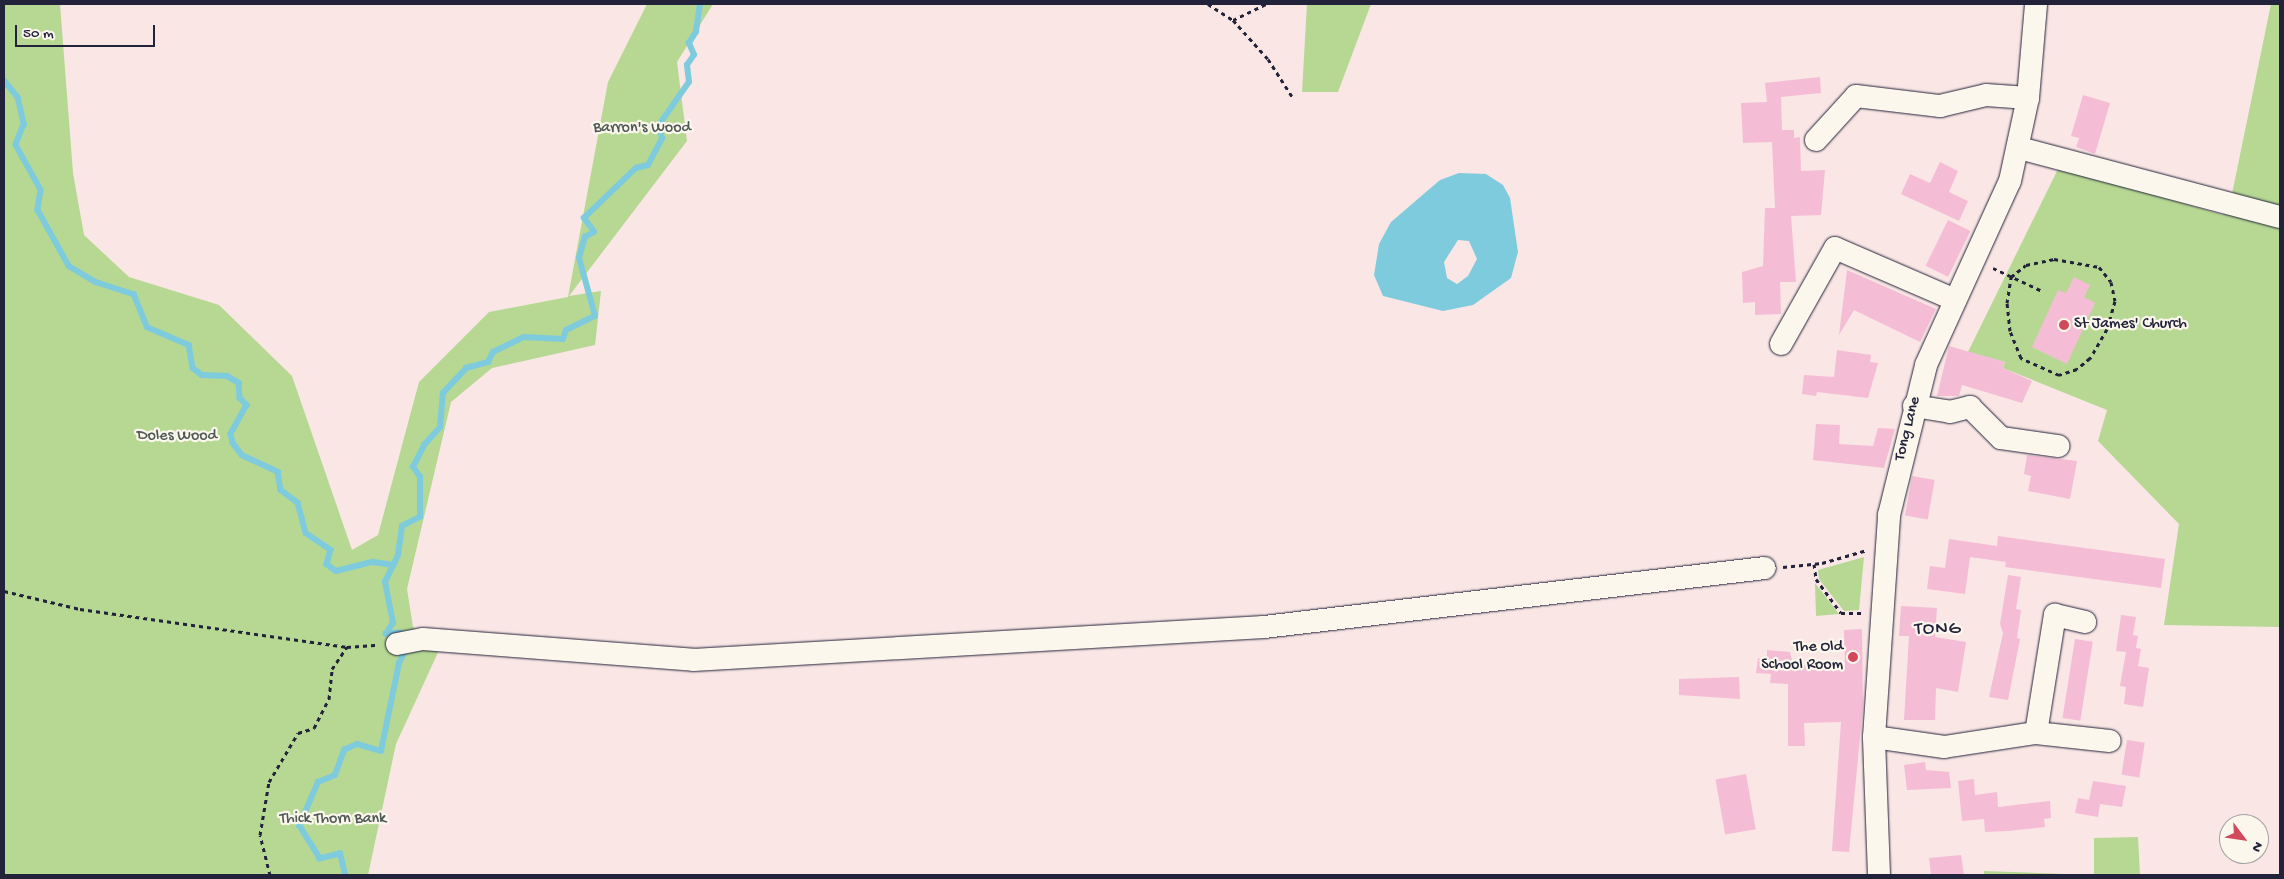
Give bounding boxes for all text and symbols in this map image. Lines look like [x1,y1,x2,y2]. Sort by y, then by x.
scale bar [18,15,158,47]
text: 50 m [23,25,54,43]
park label: Barron's Wood [593,119,691,139]
place label: St James' Church [2074,315,2187,335]
marker: St James' Church [2058,319,2070,331]
street label: Tong Lane [1892,395,1926,463]
park label: Doles Wood [137,427,217,447]
district label: TONG [1914,619,1962,641]
place label: The Old School Room [1761,638,1843,676]
marker: The Old School Room [1847,651,1859,663]
park label: Thick Thorn Bank [280,810,386,830]
north arrow [2219,814,2269,864]
text: N [2247,838,2266,855]

